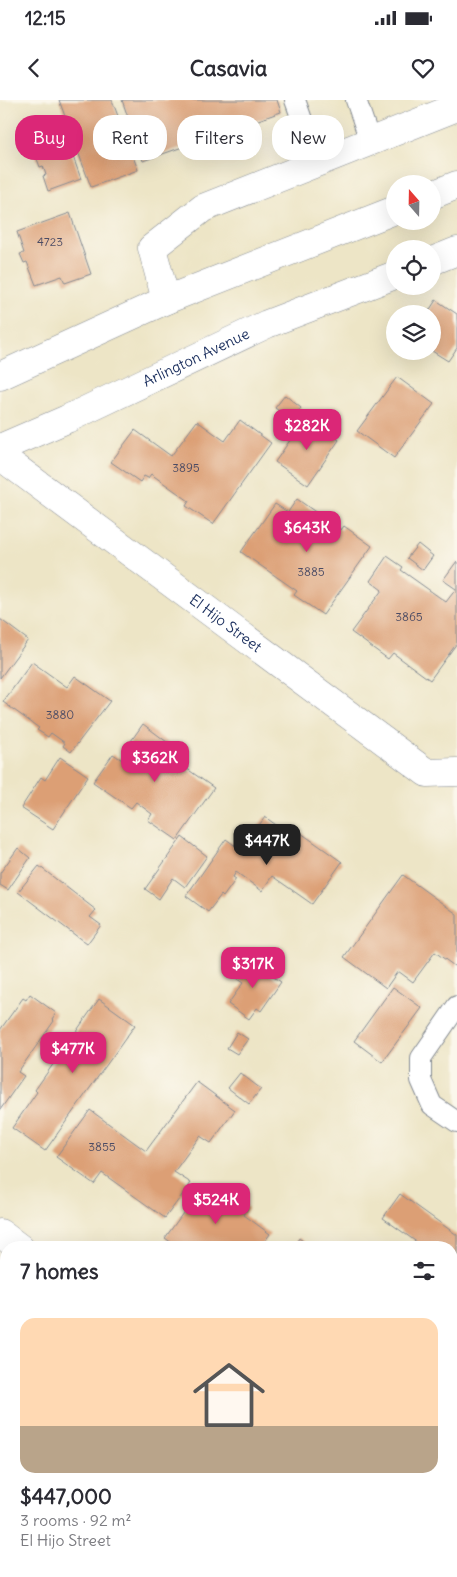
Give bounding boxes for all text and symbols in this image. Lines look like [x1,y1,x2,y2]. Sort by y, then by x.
text: 12:15 [25,6,66,30]
icon: back [20,54,48,82]
text: Casavia [190,54,267,82]
icon: heart [409,54,437,82]
chip: Buy [15,115,83,160]
chip: Rent [93,115,167,160]
chip: Filters [177,115,262,160]
chip: New [272,115,344,160]
north arrow [386,175,441,230]
map controls [386,175,441,360]
house number: 4723 [37,234,63,249]
button: locate [386,240,441,295]
button: layers [386,305,441,360]
street label: Arlington Avenue [140,324,252,391]
pin: $282K [272,408,342,451]
text: $282K [284,415,330,435]
house number: 3895 [172,460,200,475]
pin: $643K [272,510,342,553]
text: $643K [284,517,330,537]
house number: 3885 [297,564,325,579]
street label: El Hijo Street [186,590,266,656]
house number: 3865 [395,609,423,624]
house number: 3880 [46,707,74,722]
pin: $362K [120,740,190,783]
text: $362K [132,747,178,767]
pin: $447K [232,824,302,866]
text: $447K [245,830,289,850]
pin: $317K [218,946,288,989]
text: $317K [232,953,274,973]
pin: $477K [38,1032,108,1074]
text: $477K [51,1038,95,1058]
house number: 3855 [88,1139,116,1154]
pin: $524K [181,1182,251,1225]
text: $524K [193,1189,239,1209]
icon: filters [410,1257,438,1285]
text: 7 homes [20,1258,99,1285]
icon: home [184,1350,274,1440]
text: $447,000 [20,1483,112,1510]
text: 3 rooms · 92 m² [20,1510,132,1530]
text: El Hijo Street [20,1530,111,1550]

